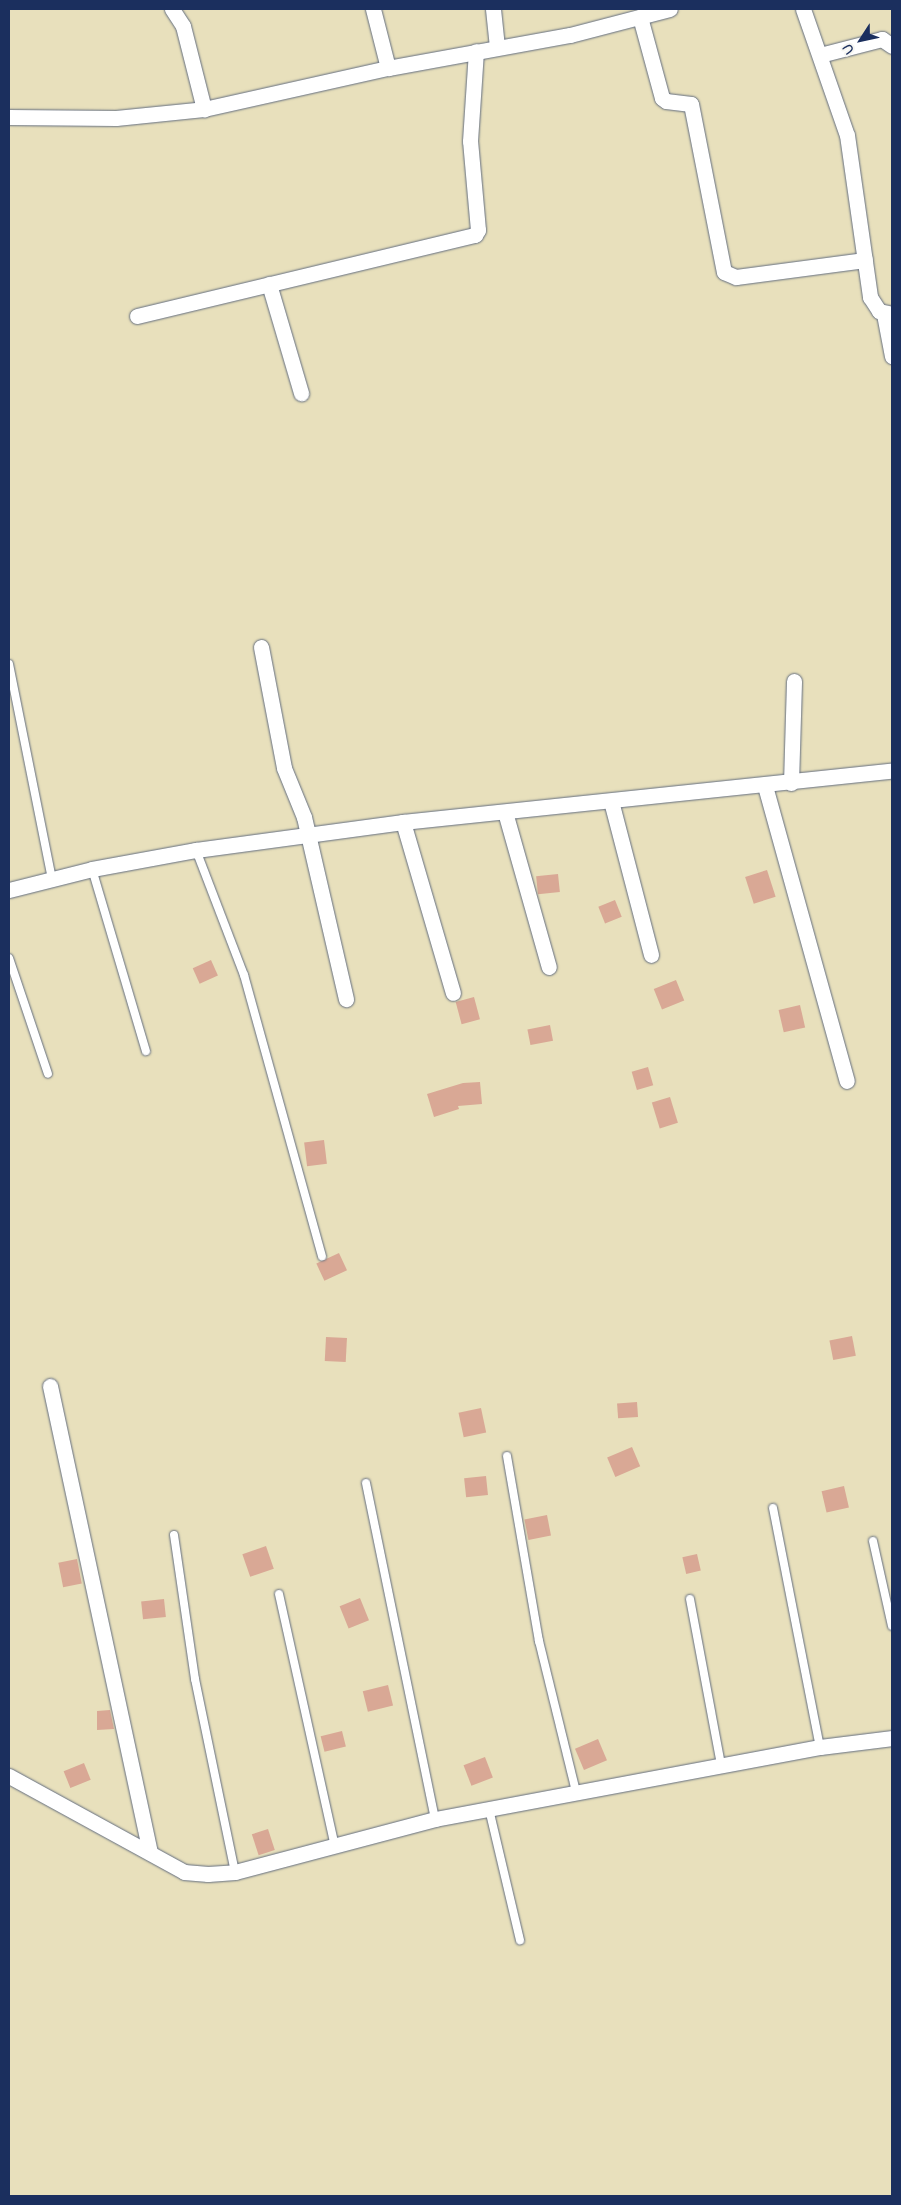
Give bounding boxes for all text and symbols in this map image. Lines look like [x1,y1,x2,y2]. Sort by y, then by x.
north arrow [836,15,886,65]
text: U [839,40,858,58]

